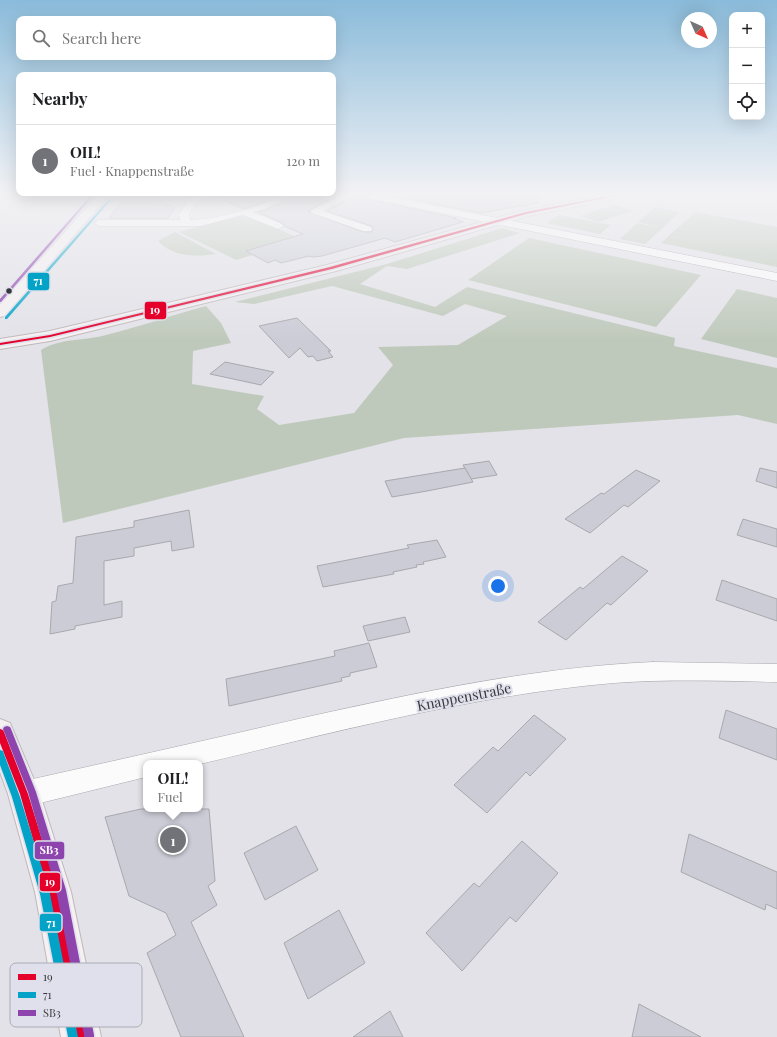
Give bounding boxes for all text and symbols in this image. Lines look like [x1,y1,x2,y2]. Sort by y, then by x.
north arrow [681,12,717,48]
map controls [729,12,765,120]
button: + [729,12,765,48]
search box [16,16,336,60]
icon: search [30,27,52,49]
text: Search here [62,28,141,48]
button: − [729,48,765,84]
button: locate [729,84,765,120]
text: Nearby [32,87,87,109]
text: OIL! [70,142,101,162]
text: 1 [43,152,47,169]
text: 120 m [286,152,320,169]
text: Fuel · Knappenstraße [70,162,194,179]
line badge: 71 [27,272,50,291]
text: 71 [33,273,43,288]
unlabelled marker [4,286,14,296]
line badge: 19 [144,301,167,320]
text: 19 [150,302,160,317]
your location [488,576,508,596]
street label: Knappenstraße [415,678,513,715]
popup [143,760,203,812]
text: OIL! [158,768,188,788]
text: Fuel [158,788,183,805]
pin: 1 [160,825,186,855]
line badge: SB3 [34,841,65,860]
text: SB3 [39,842,59,857]
line badge: 19 [39,872,61,892]
text: 19 [45,874,55,889]
line badge: 71 [39,913,62,932]
text: 71 [46,915,56,930]
legend [10,963,142,1027]
text: 19 [43,969,53,984]
text: 71 [43,987,52,1002]
text: SB3 [43,1005,61,1020]

